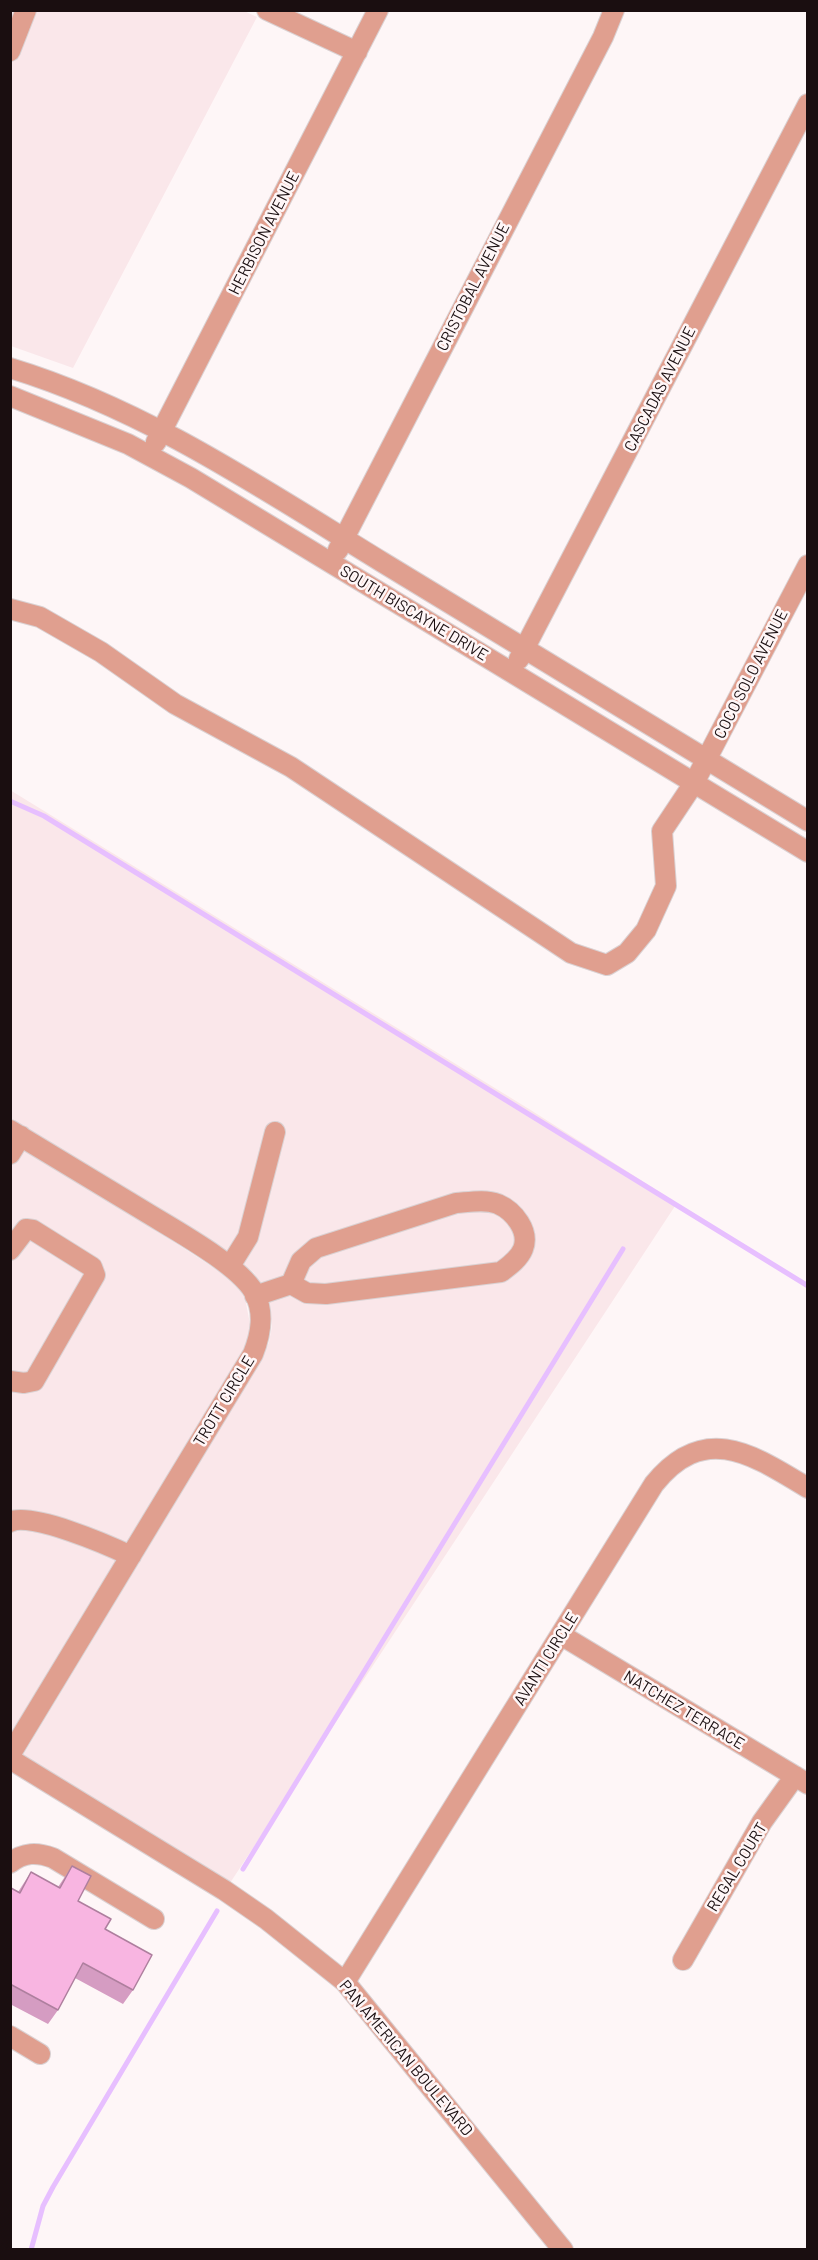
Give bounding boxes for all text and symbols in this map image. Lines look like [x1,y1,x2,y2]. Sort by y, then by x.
street label: HERBISON AVENUE [225,168,303,298]
street label: CRISTOBAL AVENUE [432,220,514,354]
street label: CASCADAS AVENUE [620,323,700,455]
street label: SOUTH BISCAYNE DRIVE [337,561,491,665]
street label: COCO SOLO AVENUE [710,606,792,742]
street label: TROTT CIRCLE [189,1352,259,1450]
street label: AVANTI CIRCLE [510,1609,582,1709]
street label: NATCHEZ TERRACE [620,1666,748,1754]
street label: REGAL COURT [703,1819,771,1915]
street label: PAN AMERICAN BOULEVARD [335,1976,477,2140]

